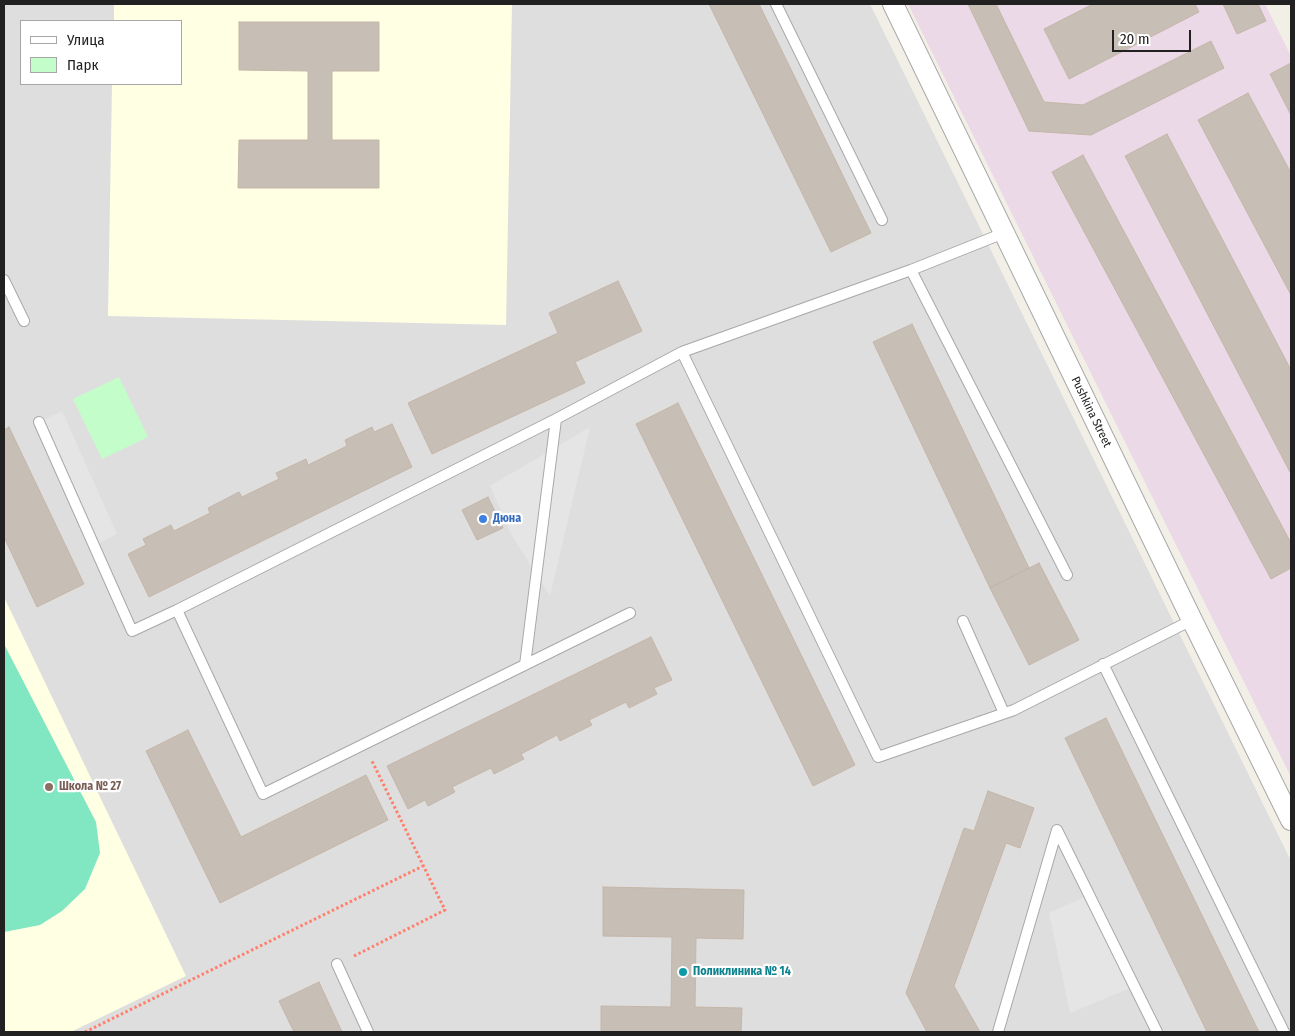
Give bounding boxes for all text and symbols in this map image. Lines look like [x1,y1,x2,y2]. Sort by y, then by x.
legend [20,20,182,85]
scale bar [1115,20,1194,52]
text: 20 m [1120,30,1150,48]
text: Улица [67,31,105,49]
text: Парк [67,56,98,74]
street label: Pushkina Street [1068,374,1114,450]
place label: Дюна [493,512,521,526]
marker: Дюна [477,513,489,525]
place label: Школа № 27 [59,780,121,794]
marker: Школа № 27 [43,781,55,793]
place label: Поликлиника № 14 [693,965,791,979]
marker: Поликлиника № 14 [677,966,689,978]

